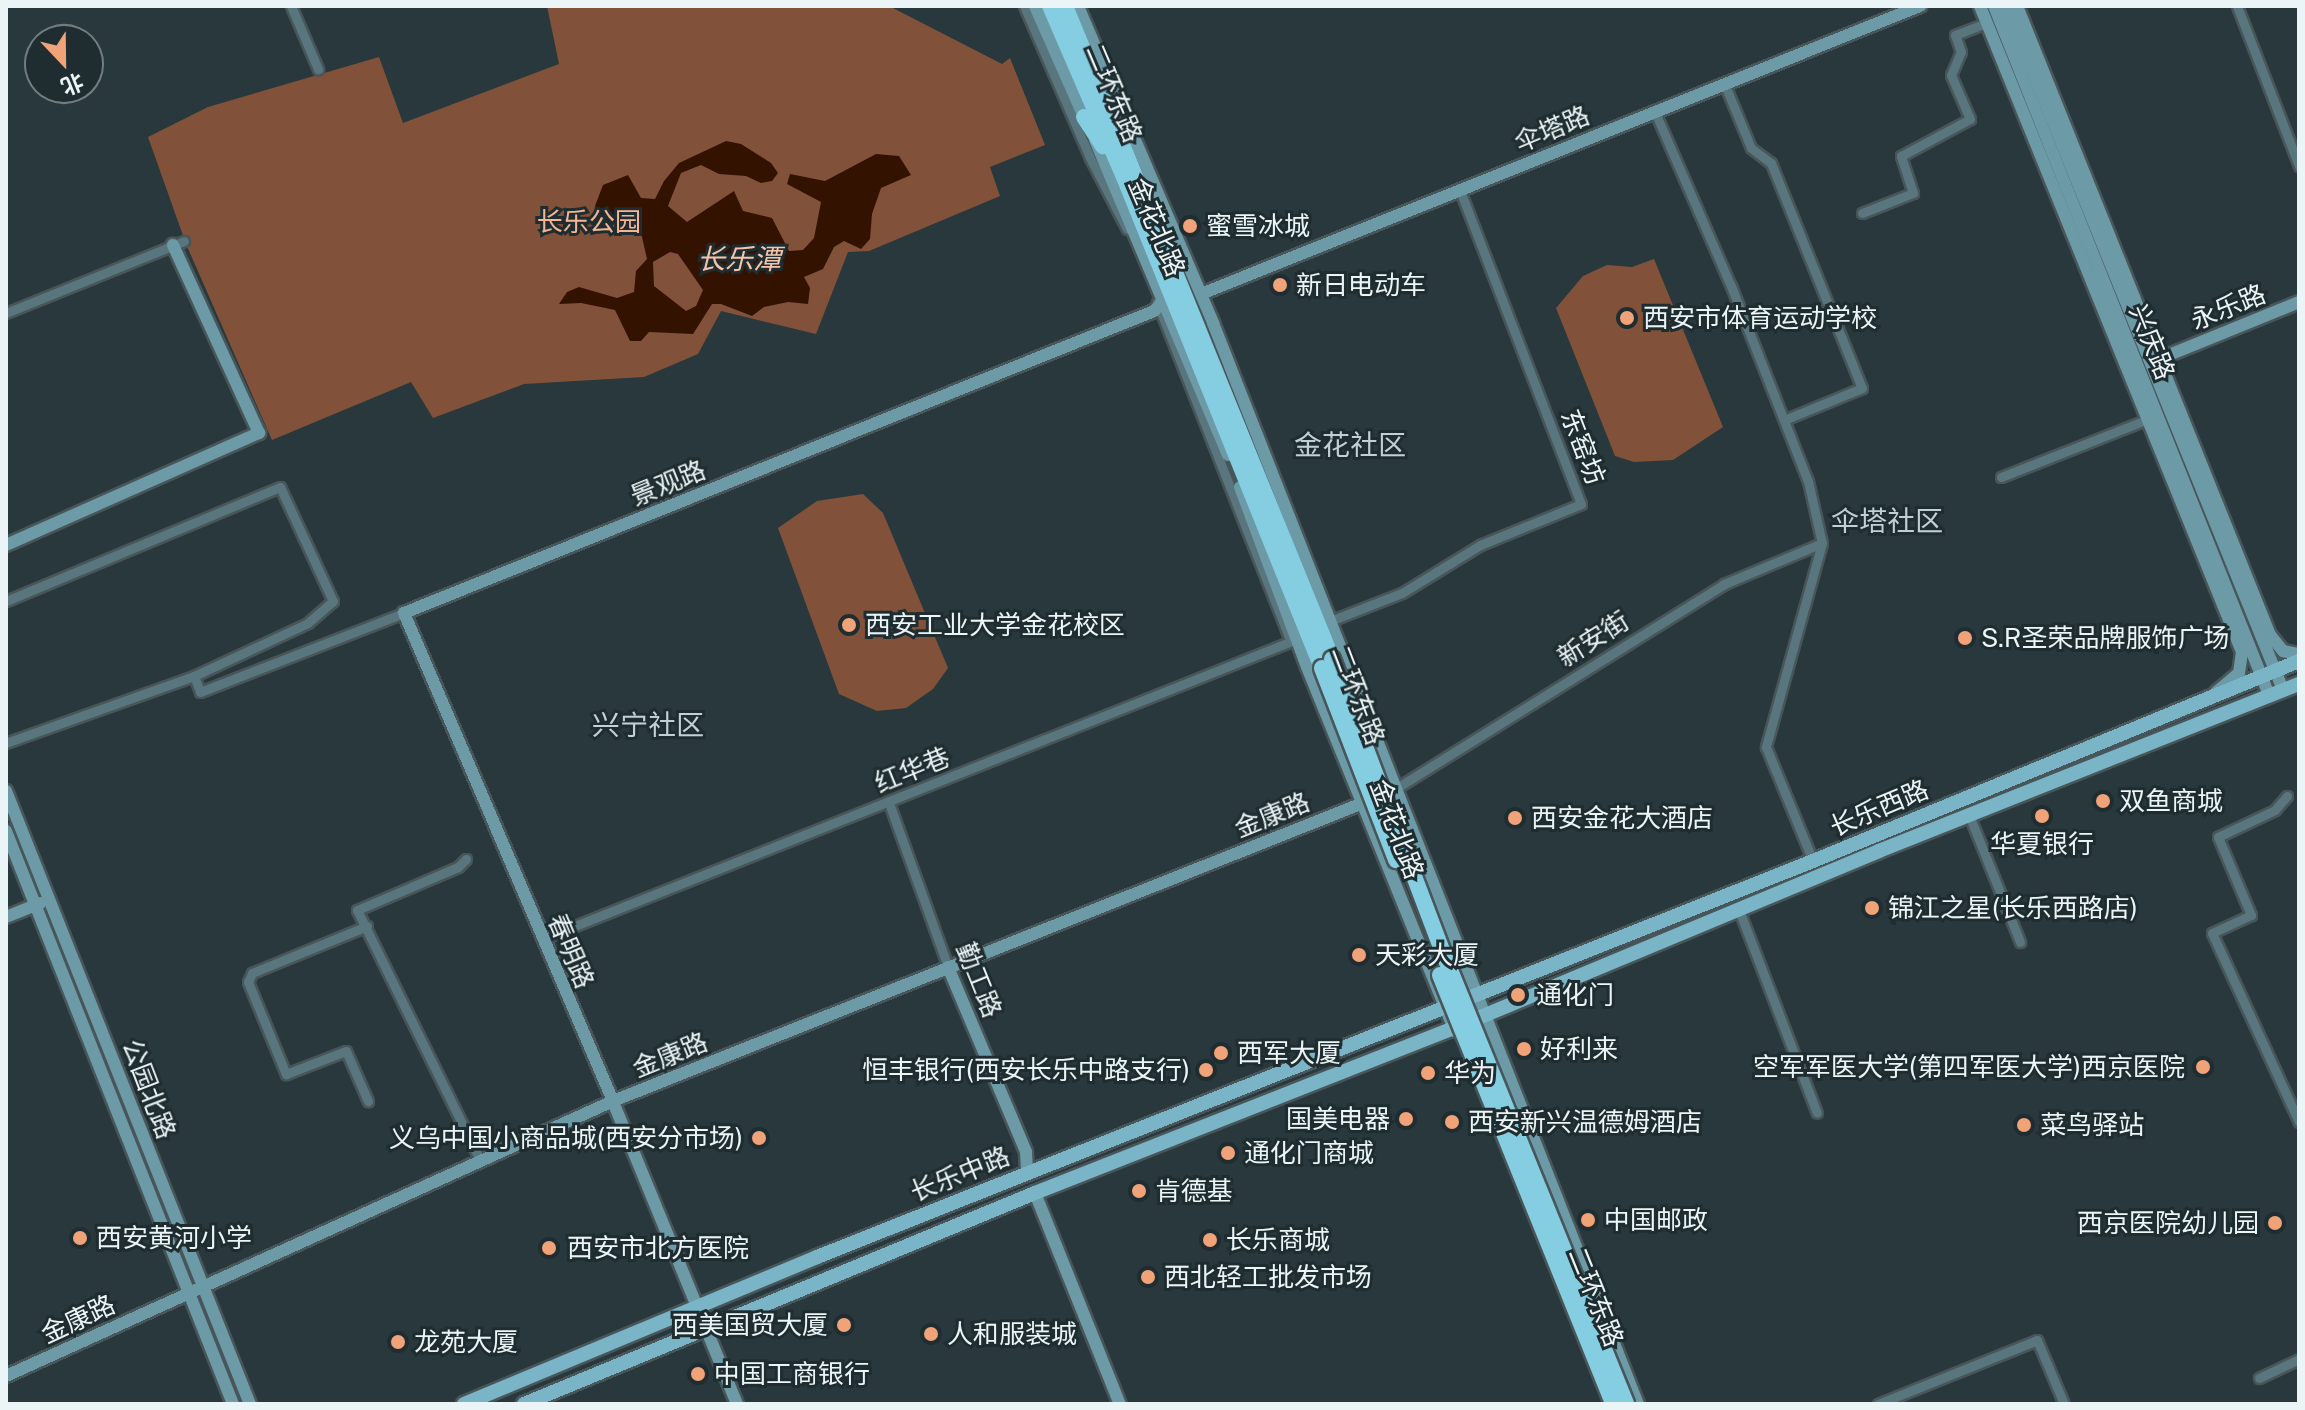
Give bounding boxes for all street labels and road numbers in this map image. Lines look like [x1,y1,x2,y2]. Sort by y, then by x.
street label: 二环东路 [1079,39,1149,147]
street label: 伞塔路 [1510,99,1594,159]
street label: 金花北路 [1122,173,1192,281]
street label: 永乐路 [2186,278,2270,336]
street label: 兴庆路 [2123,300,2181,384]
street label: 东窑坊 [1554,405,1612,489]
street label: 景观路 [626,454,710,512]
street label: 新安街 [1552,605,1634,673]
street label: 二环东路 [1325,641,1391,749]
street label: 红华巷 [870,741,954,799]
street label: 长乐西路 [1825,773,1933,843]
street label: 金花北路 [1364,775,1430,883]
street label: 金康路 [1230,786,1314,844]
street label: 春明路 [541,909,601,993]
street label: 勤工路 [950,938,1008,1022]
street label: 金康路 [628,1026,712,1084]
street label: 公园北路 [116,1035,182,1143]
street label: 长乐中路 [906,1140,1014,1208]
street label: 二环东路 [1562,1243,1630,1351]
street label: 金康路 [36,1288,120,1350]

